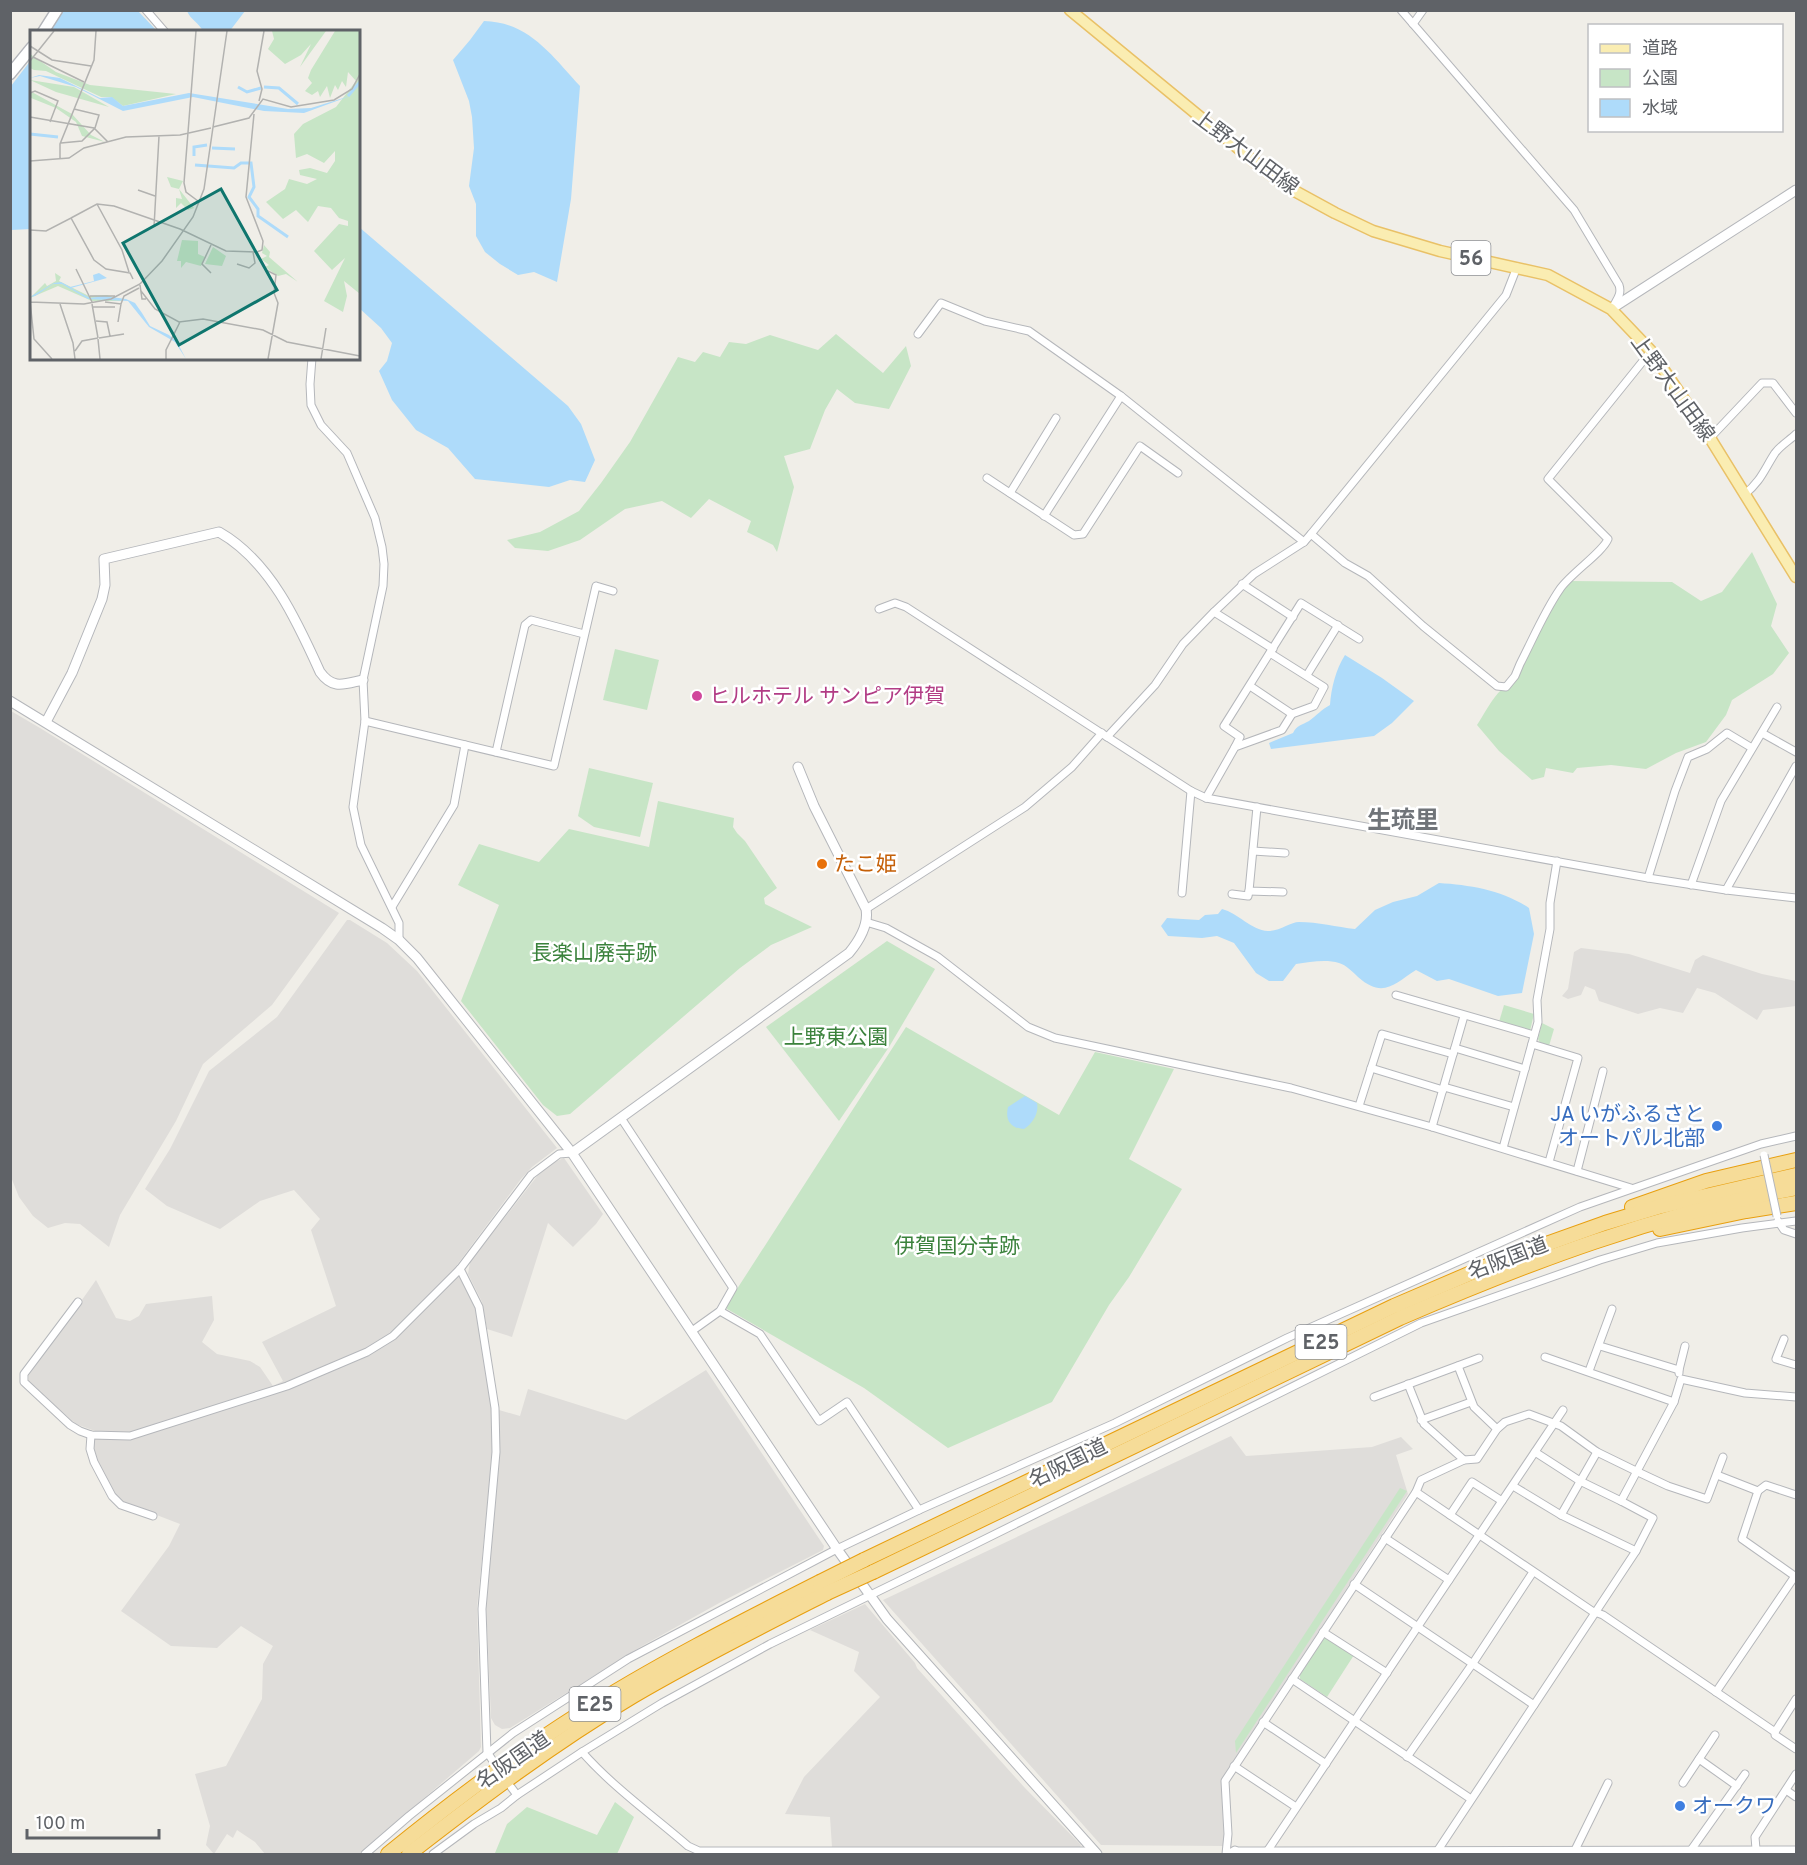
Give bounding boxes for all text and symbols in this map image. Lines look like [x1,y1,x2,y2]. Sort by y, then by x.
legend [1588,24,1783,132]
inset map [30,30,360,360]
text: 道路 [1642,38,1678,61]
text: 公園 [1642,68,1678,91]
text: 水域 [1642,98,1678,121]
street label: 上野大山田線 [1187,105,1304,202]
road number: 56 [1452,241,1490,275]
street label: 上野大山田線 [1624,330,1720,448]
place label: ヒルホテル サンピア伊賀 [709,684,945,711]
marker: ヒルホテル サンピア伊賀 [690,689,704,703]
district label: 生琉里 [1367,807,1439,837]
place label: たこ姫 [834,852,897,879]
marker: たこ姫 [815,857,829,871]
park label: 長楽山廃寺跡 [531,941,657,968]
park label: 上野東公園 [784,1025,889,1052]
place label: JA いがふるさと オートパル北部 [1550,1102,1705,1153]
marker: JA いがふるさと オートパル北部 [1710,1119,1724,1133]
street label: 名阪国道 [1464,1232,1553,1287]
park label: 伊賀国分寺跡 [894,1234,1020,1261]
road number: E25 [1296,1325,1346,1359]
street label: 名阪国道 [1025,1434,1112,1495]
road number: E25 [570,1687,620,1721]
street label: 名阪国道 [472,1726,556,1796]
place label: オークワ [1692,1794,1776,1821]
marker: オークワ [1673,1799,1687,1813]
scale bar [27,1802,159,1840]
text: 100 m [36,1813,85,1836]

